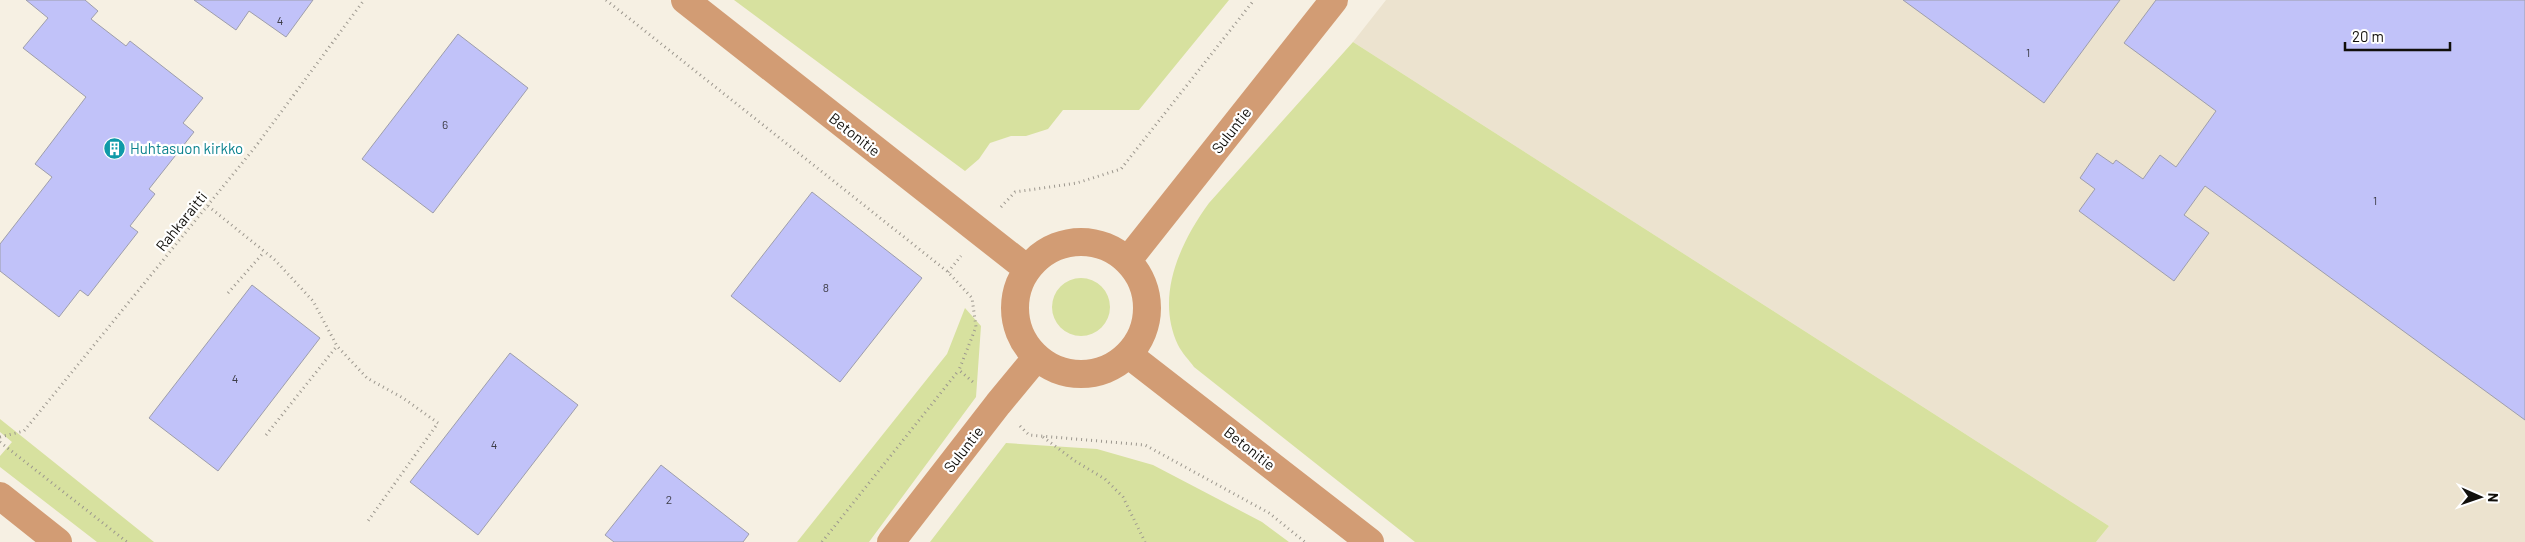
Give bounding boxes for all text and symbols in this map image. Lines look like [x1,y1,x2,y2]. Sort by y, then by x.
house number: 4 [277,13,283,27]
scale bar [2345,20,2450,52]
text: 20 m [2352,27,2384,45]
house number: 1 [2026,45,2030,59]
street label: Suluntie [1207,103,1255,157]
street label: Betonitie [826,108,884,160]
house number: 6 [442,117,448,131]
building icon: Huhtasuon kirkko [102,136,126,160]
place label: Huhtasuon kirkko [130,139,243,157]
street label: Rahkaraitti [151,187,211,255]
house number: 1 [2373,193,2377,207]
house number: 8 [823,280,829,294]
house number: 4 [232,371,238,385]
street label: Suluntie [939,422,987,476]
street label: Betonitie [1221,422,1279,474]
house number: 4 [491,437,497,451]
north arrow [2455,472,2505,522]
house number: 2 [666,492,672,506]
text: N [2485,493,2502,502]

